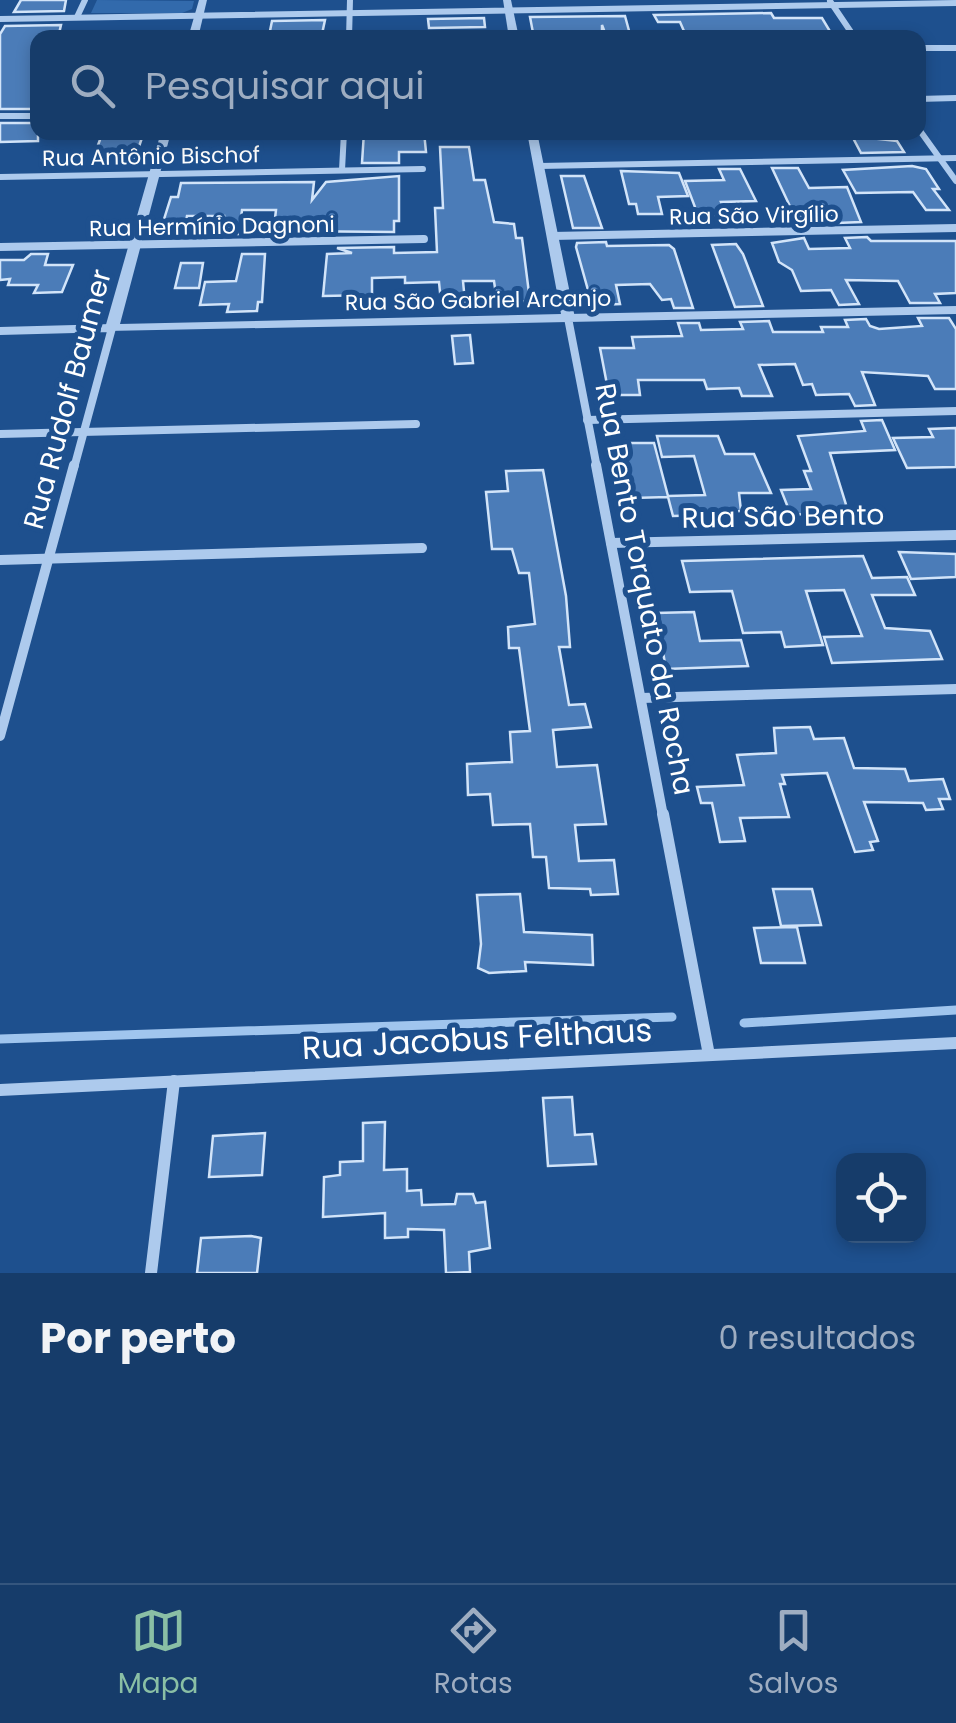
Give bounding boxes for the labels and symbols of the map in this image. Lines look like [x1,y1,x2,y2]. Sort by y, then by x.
street label: Rua Antônio Bischof [42,139,260,174]
street label: Rua São Virgílio [669,199,839,232]
street label: Rua Hermínio Dagnoni [89,209,335,244]
street label: Rua Rudolf Baumer [14,265,121,533]
street label: Rua São Gabriel Arcanjo [345,283,611,318]
street label: Rua Bento Torquato da Rocha [585,380,704,798]
street label: Rua São Bento [681,495,885,538]
street label: Rua Jacobus Felthaus [301,1007,653,1070]

